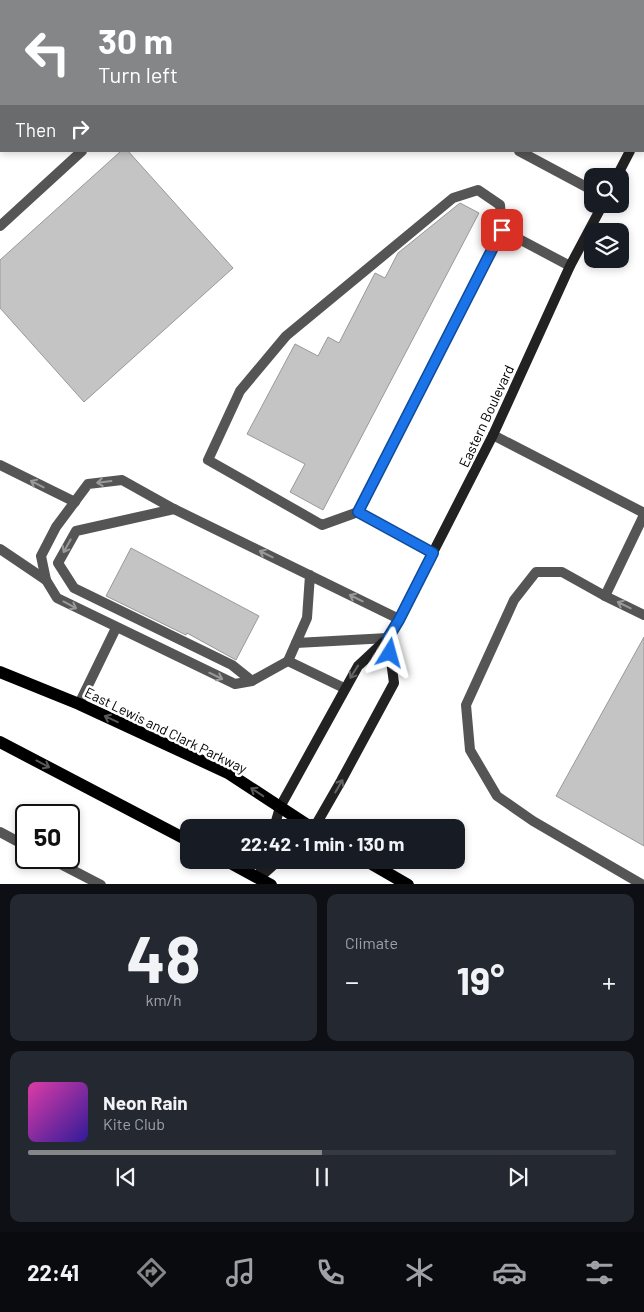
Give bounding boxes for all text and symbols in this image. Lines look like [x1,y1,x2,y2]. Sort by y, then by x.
text: 30 m [98,19,173,61]
icon: left [15,20,80,85]
text: Turn left [98,61,178,87]
icon: right [66,115,94,143]
text: Then [15,118,56,141]
map controls [584,168,629,268]
button: search [584,168,629,213]
pin [481,209,523,251]
icon: arrive [488,216,516,244]
button: layers [584,223,629,268]
street label: Eastern Boulevard [455,362,517,470]
one-way arrow [96,477,112,487]
one-way arrow [30,479,45,488]
one-way arrow [62,538,71,553]
one-way arrow [259,549,274,558]
one-way arrow [348,593,363,603]
one-way arrow [617,600,632,610]
one-way arrow [62,601,77,610]
position arrow [363,626,415,678]
one-way arrow [349,665,359,679]
one-way arrow [208,671,223,681]
street label: East Lewis and Clark Parkway [82,683,250,777]
one-way arrow [104,714,119,724]
one-way arrow [35,760,50,769]
one-way arrow [334,779,344,793]
one-way arrow [250,786,264,796]
speed limit sign: 50 [15,804,80,869]
text: 22:42 · 1 min · 130 m [241,832,404,855]
text: 48 [126,918,201,996]
text: Climate [345,933,398,952]
text: 19° [457,957,504,1003]
text: − [345,964,359,998]
text: + [602,964,616,998]
text: km/h [145,990,182,1009]
text: Neon Rain [103,1091,188,1114]
text: Kite Club [103,1114,165,1133]
icon: previous [112,1163,140,1191]
icon: pause [308,1163,336,1191]
icon: next [504,1163,532,1191]
icon: directions [134,1255,169,1290]
icon: music [223,1255,258,1290]
icon: phone [313,1255,348,1290]
icon: climate [402,1255,437,1290]
icon: car [492,1255,527,1290]
icon: filters [582,1255,617,1290]
text: 22:41 [27,1259,79,1285]

